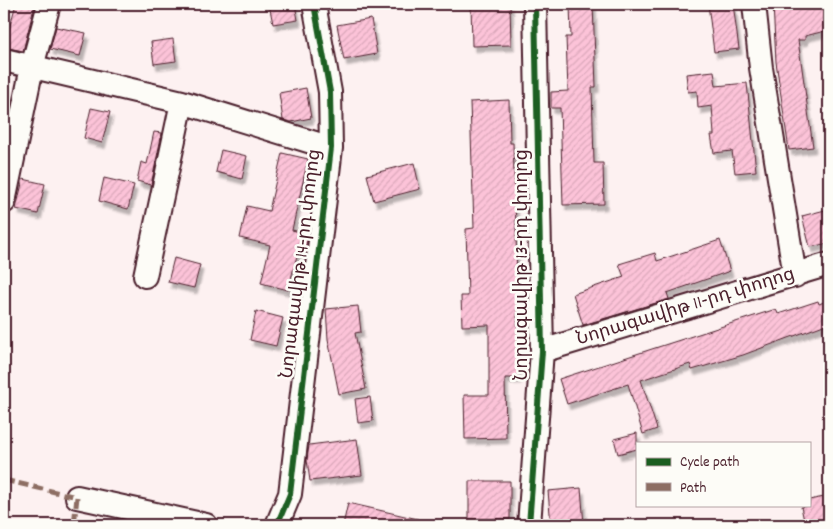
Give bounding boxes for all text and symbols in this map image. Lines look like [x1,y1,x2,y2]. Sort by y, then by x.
street label: Նորագավիթ 14-րդ փողոց [275,148,329,380]
street label: Նորագավիթ 13-րդ փողոց [510,149,537,381]
street label: Նորագավիթ 11-րդ փողոց [573,262,799,354]
legend [636,442,810,506]
text: Cycle path [680,452,740,474]
text: Path [680,478,706,500]

